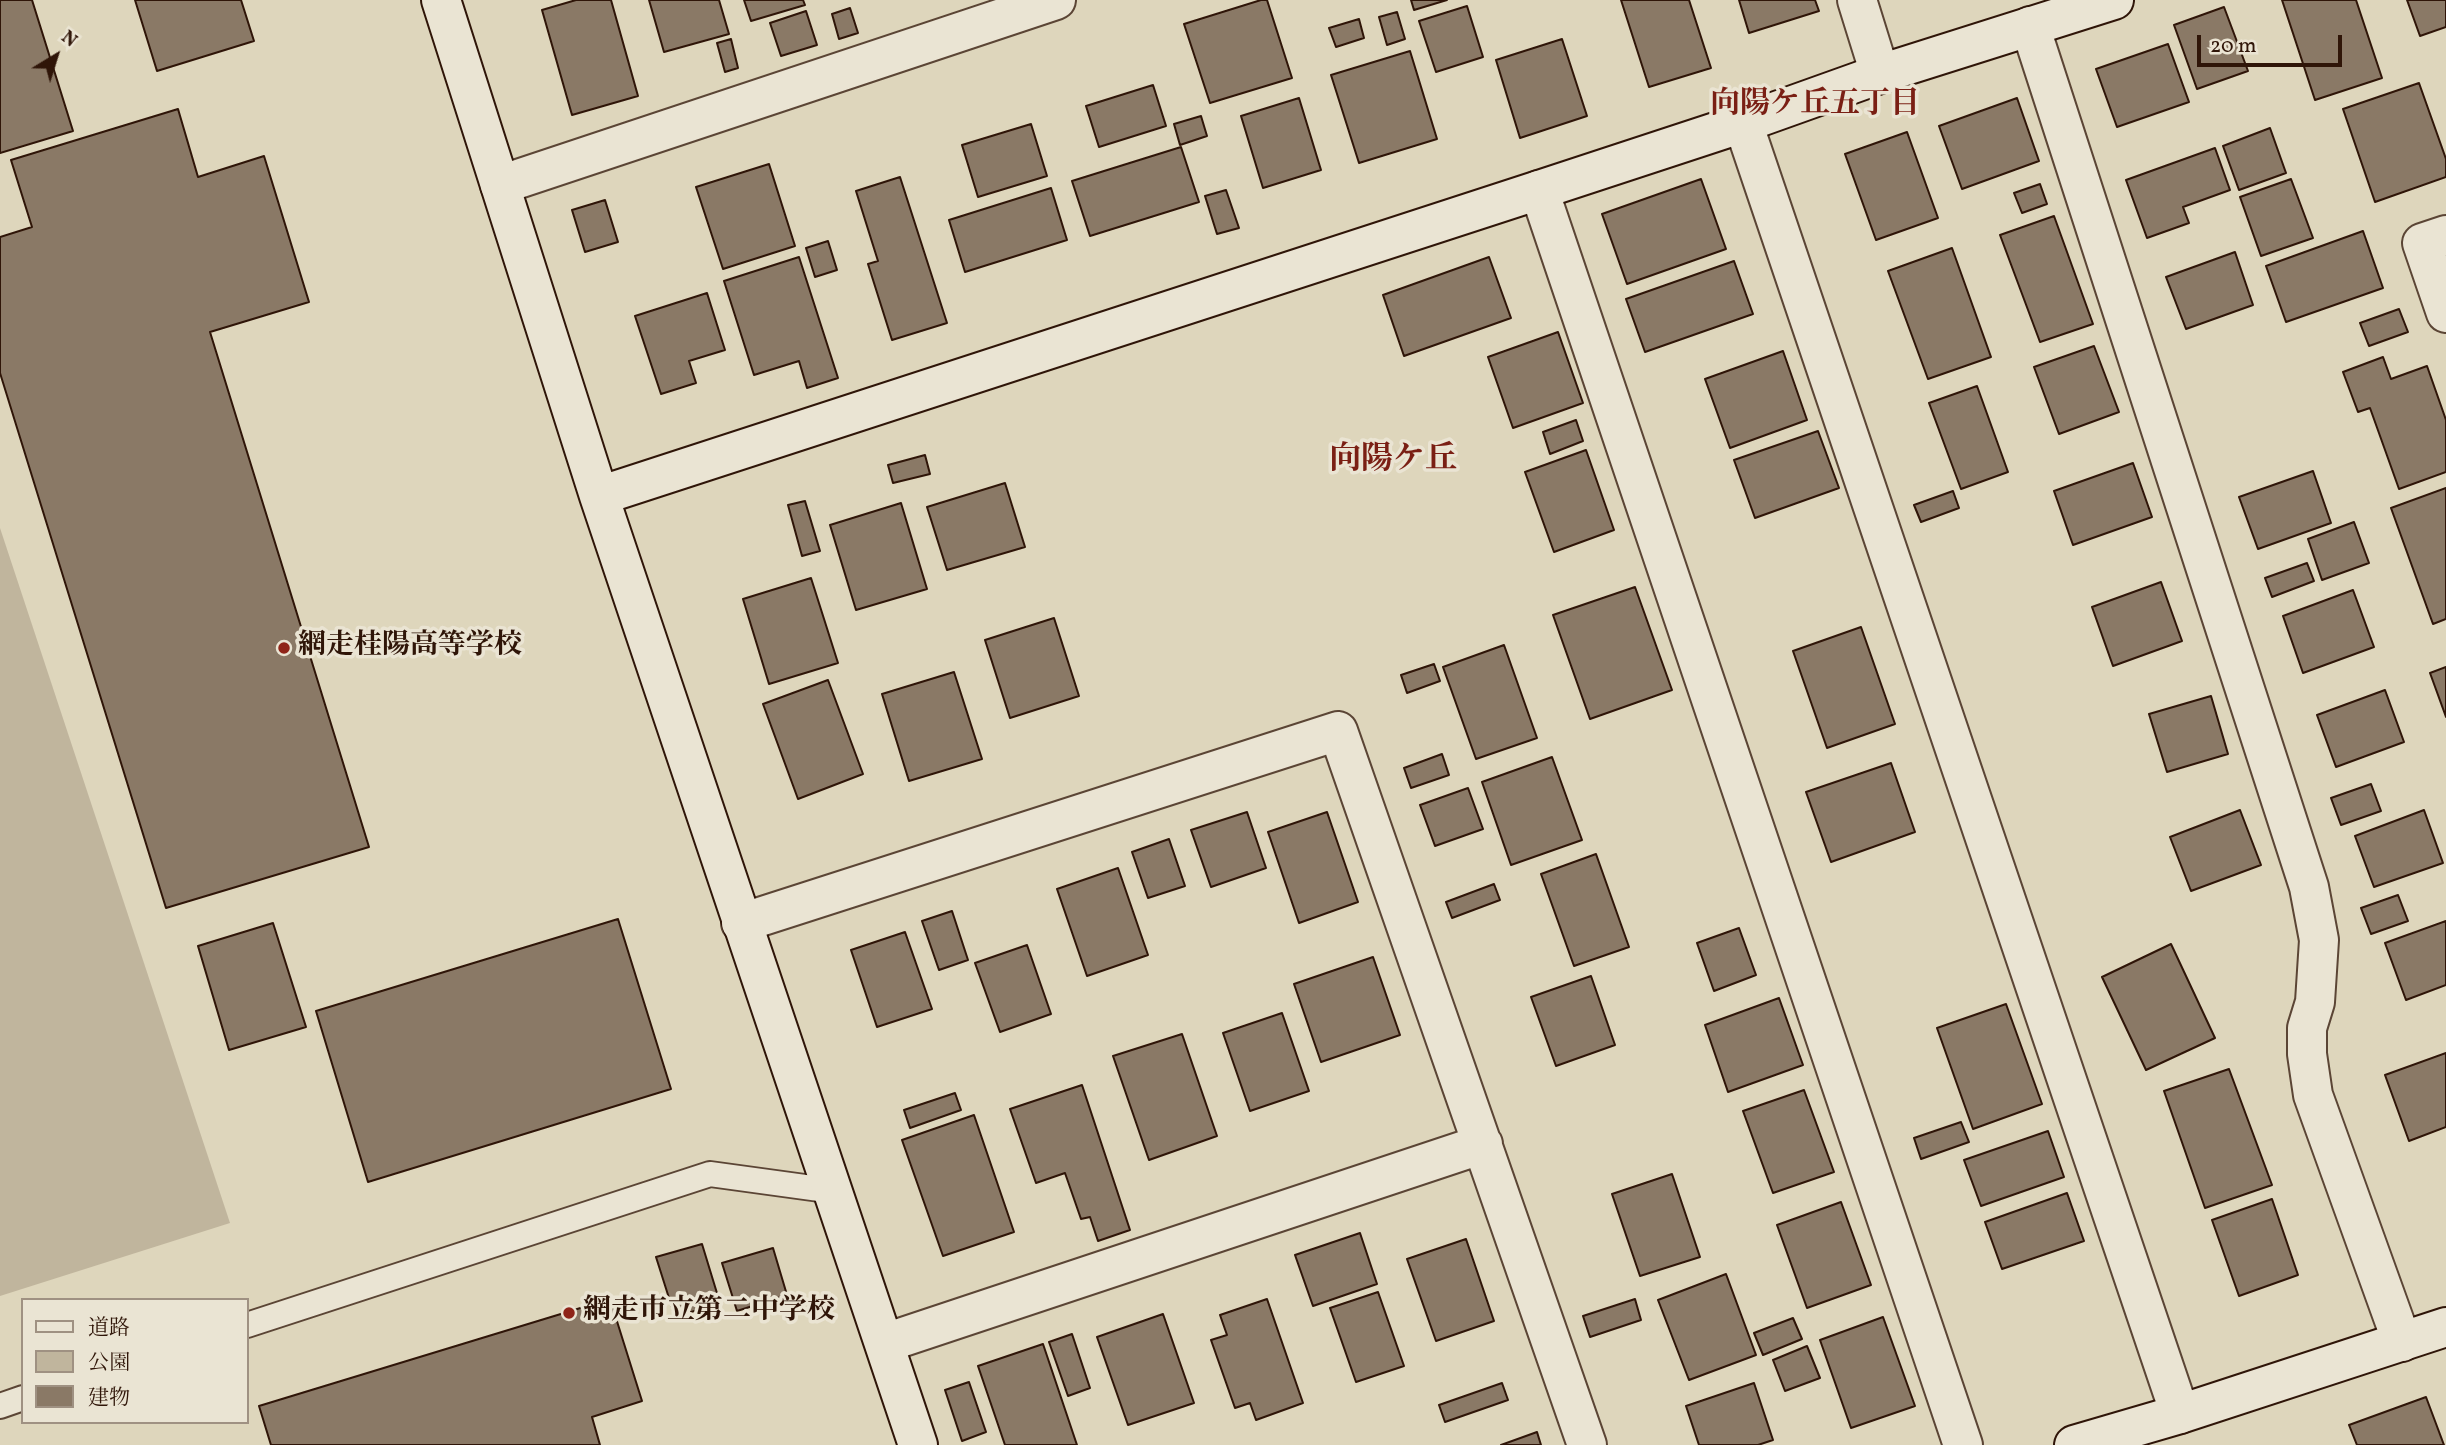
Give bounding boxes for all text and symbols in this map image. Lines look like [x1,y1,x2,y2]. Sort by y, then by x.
north arrow [21,21,91,91]
scale bar [2201,21,2346,65]
text: N [55,25,82,54]
text: 20 m [2210,32,2256,61]
district label: 向陽ケ丘五丁目 [1710,88,1920,124]
district label: 向陽ケ丘 [1329,443,1457,481]
place label: 網走桂陽高等学校 [298,631,522,665]
marker: 網走桂陽高等学校 [276,640,292,656]
place label: 網走市立第二中学校 [583,1296,835,1330]
legend [21,1298,248,1424]
marker: 網走市立第二中学校 [561,1305,577,1321]
text: 道路 [88,1314,130,1343]
text: 公園 [88,1349,130,1378]
text: 建物 [88,1384,130,1413]

